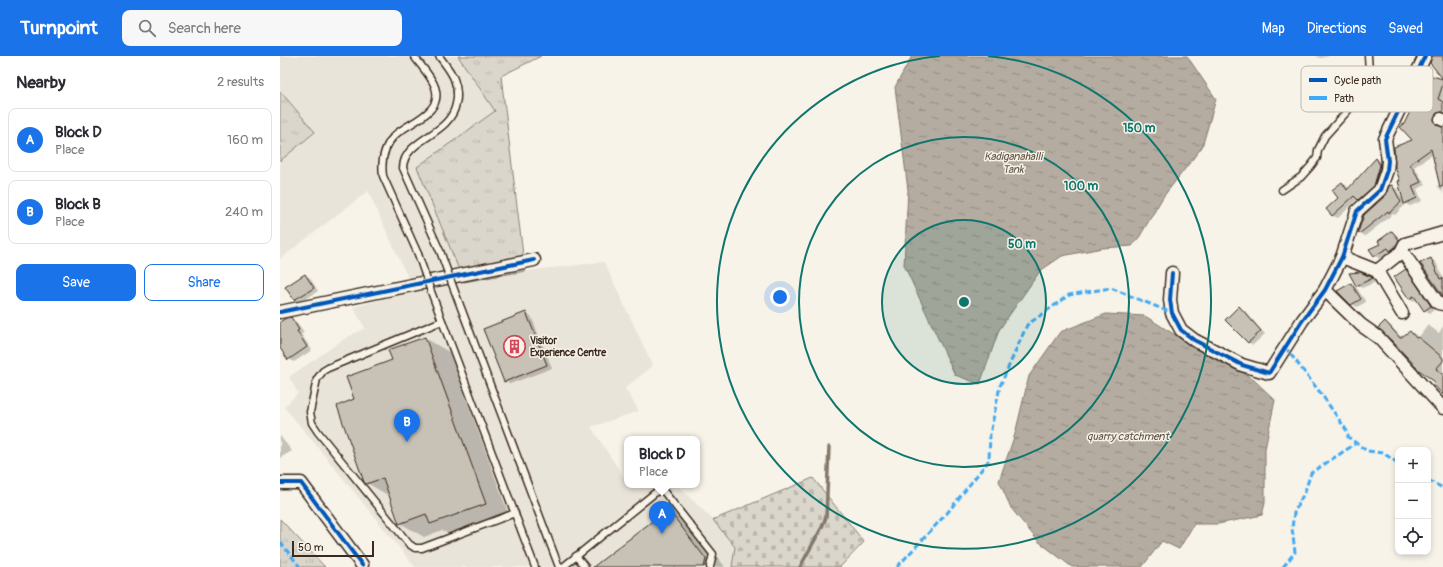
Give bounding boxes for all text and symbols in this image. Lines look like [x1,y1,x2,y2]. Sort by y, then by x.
search box [122,10,402,46]
text: Turnpoint [20,16,98,40]
icon: search [136,17,158,39]
text: Search here [168,19,241,38]
text: Map [1262,20,1285,37]
text: Directions [1307,20,1366,37]
text: Saved [1388,20,1423,37]
legend [1301,66,1433,112]
text: Nearby [16,72,65,93]
text: 2 results [217,74,264,90]
text: Cycle path [1334,74,1381,87]
text: Path [1334,92,1354,105]
text: 150 m [1123,121,1156,136]
text: Block D [55,123,102,142]
text: A [26,132,34,148]
text: 160 m [227,132,263,148]
text: Place [55,142,84,158]
water label: Kadiganahalli Tank [984,150,1044,176]
text: 100 m [1064,179,1099,194]
text: Block B [55,195,101,214]
text: B [26,204,34,220]
text: 240 m [225,204,263,220]
text: Place [55,214,84,230]
text: 50 m [1008,237,1036,252]
button: Save [16,264,136,301]
button: Share [144,264,264,301]
your location [770,287,790,307]
centre of rings [957,295,971,309]
building icon: Visitor Experience Centre [502,334,528,360]
place label: Visitor Experience Centre [530,335,607,359]
pin: B [394,409,420,442]
water label: quarry catchment [1087,430,1170,443]
popup [624,436,700,488]
text: Block D [639,445,685,464]
map controls [1395,447,1431,555]
button: + [1395,447,1431,483]
text: Place [639,464,668,480]
button: − [1395,483,1431,519]
pin: A [649,501,675,534]
button: locate [1395,519,1431,555]
scale bar [292,539,374,558]
text: 50 m [298,541,324,554]

